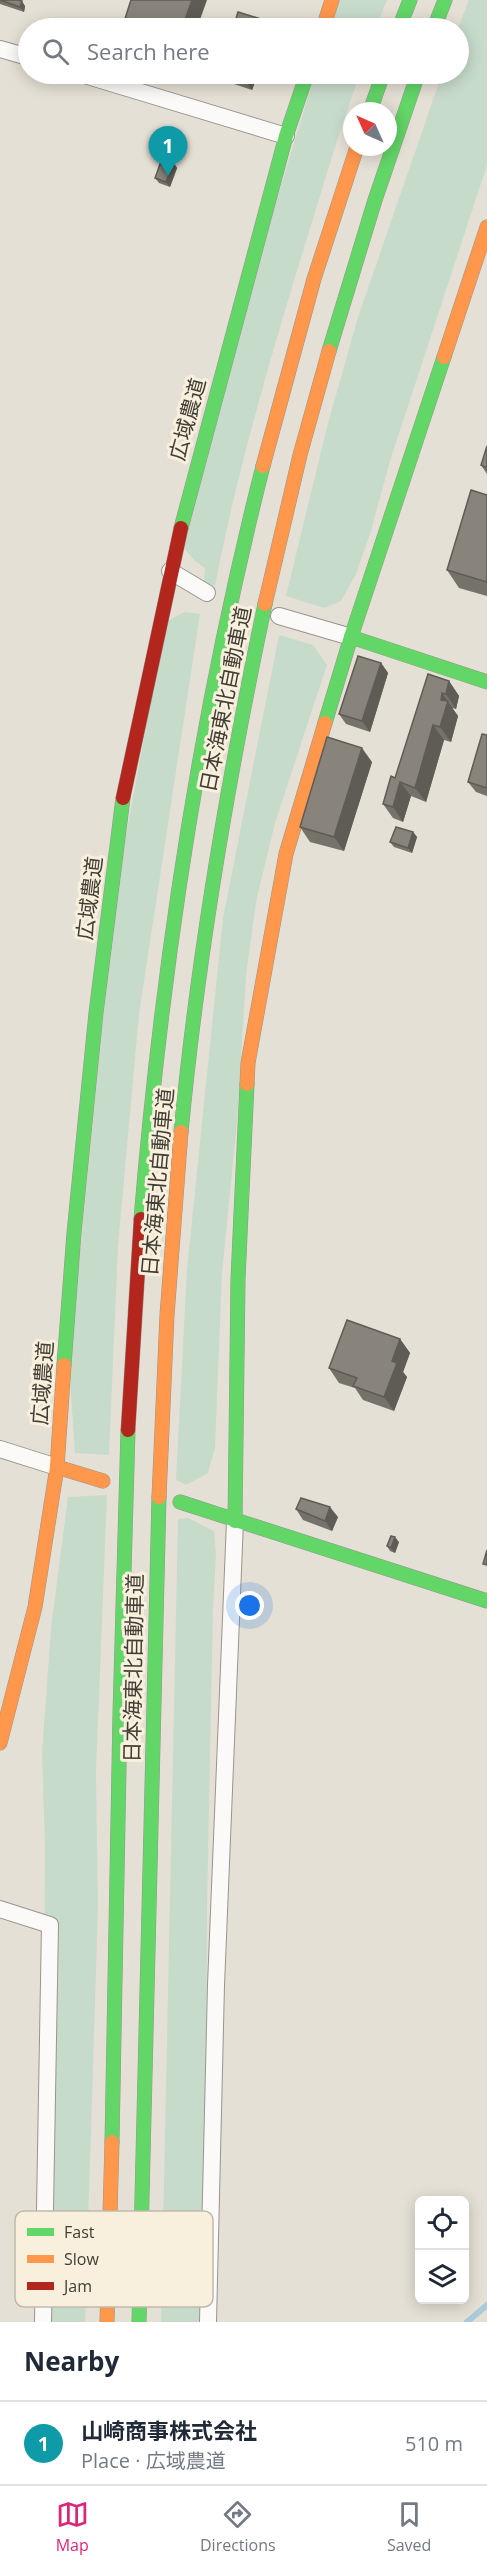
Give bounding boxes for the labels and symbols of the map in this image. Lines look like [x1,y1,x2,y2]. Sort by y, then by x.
north arrow [343,102,397,156]
pin: 1 [148,126,188,176]
street label: 広域農道 [163,375,211,463]
street label: 日本海東北自動車道 [193,604,257,794]
street label: 広域農道 [70,855,108,941]
street label: 日本海東北自動車道 [135,1087,179,1277]
street label: 広域農道 [25,1340,59,1426]
street label: 日本海東北自動車道 [117,1573,149,1763]
your location [235,1591,264,1620]
legend [15,2211,213,2307]
text: Fast [64,2221,95,2243]
text: Slow [64,2248,99,2270]
text: Jam [62,2275,92,2297]

